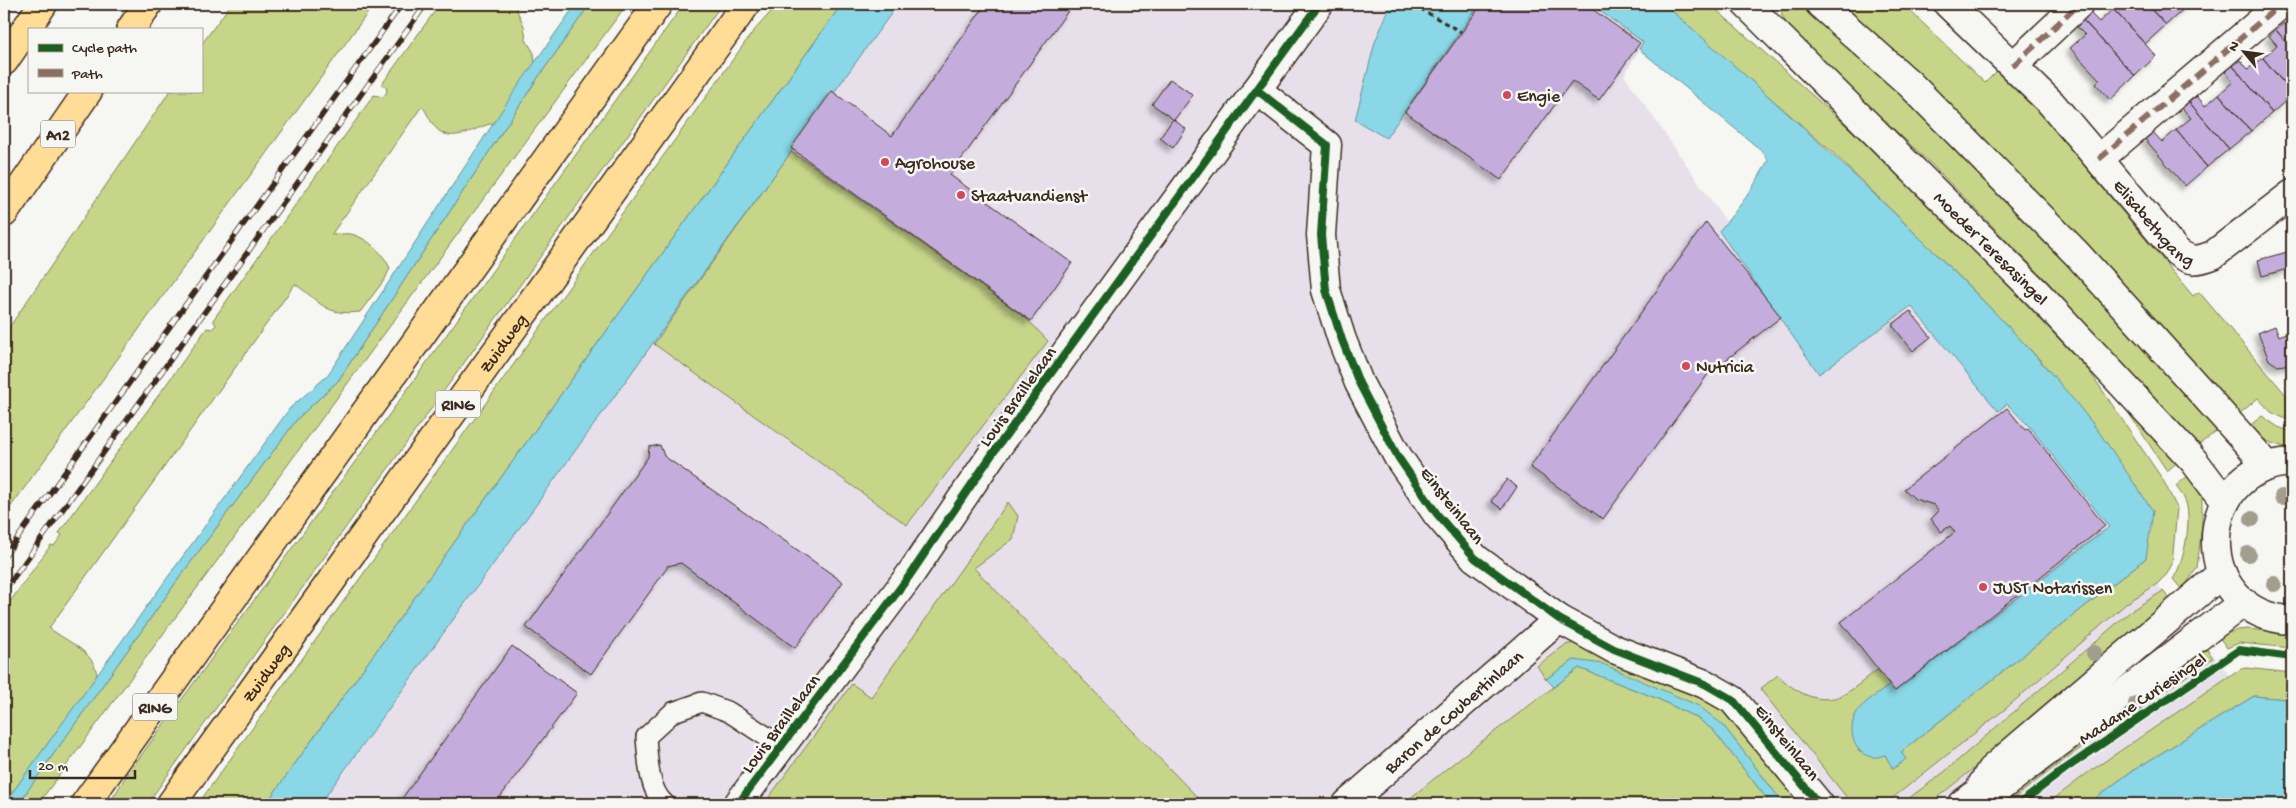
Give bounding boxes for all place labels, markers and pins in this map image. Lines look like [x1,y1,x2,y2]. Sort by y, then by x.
place label: Engie [1517,87,1561,108]
marker: Engie [1501,89,1513,101]
place label: Agrohouse [895,154,976,175]
marker: Agrohouse [879,156,891,168]
place label: Staatvandienst [971,187,1088,208]
marker: Staatvandienst [955,189,967,201]
place label: Nutricia [1696,358,1755,379]
marker: Nutricia [1680,360,1692,372]
place label: JUST Notarissen [1993,579,2113,600]
marker: JUST Notarissen [1977,581,1989,593]

